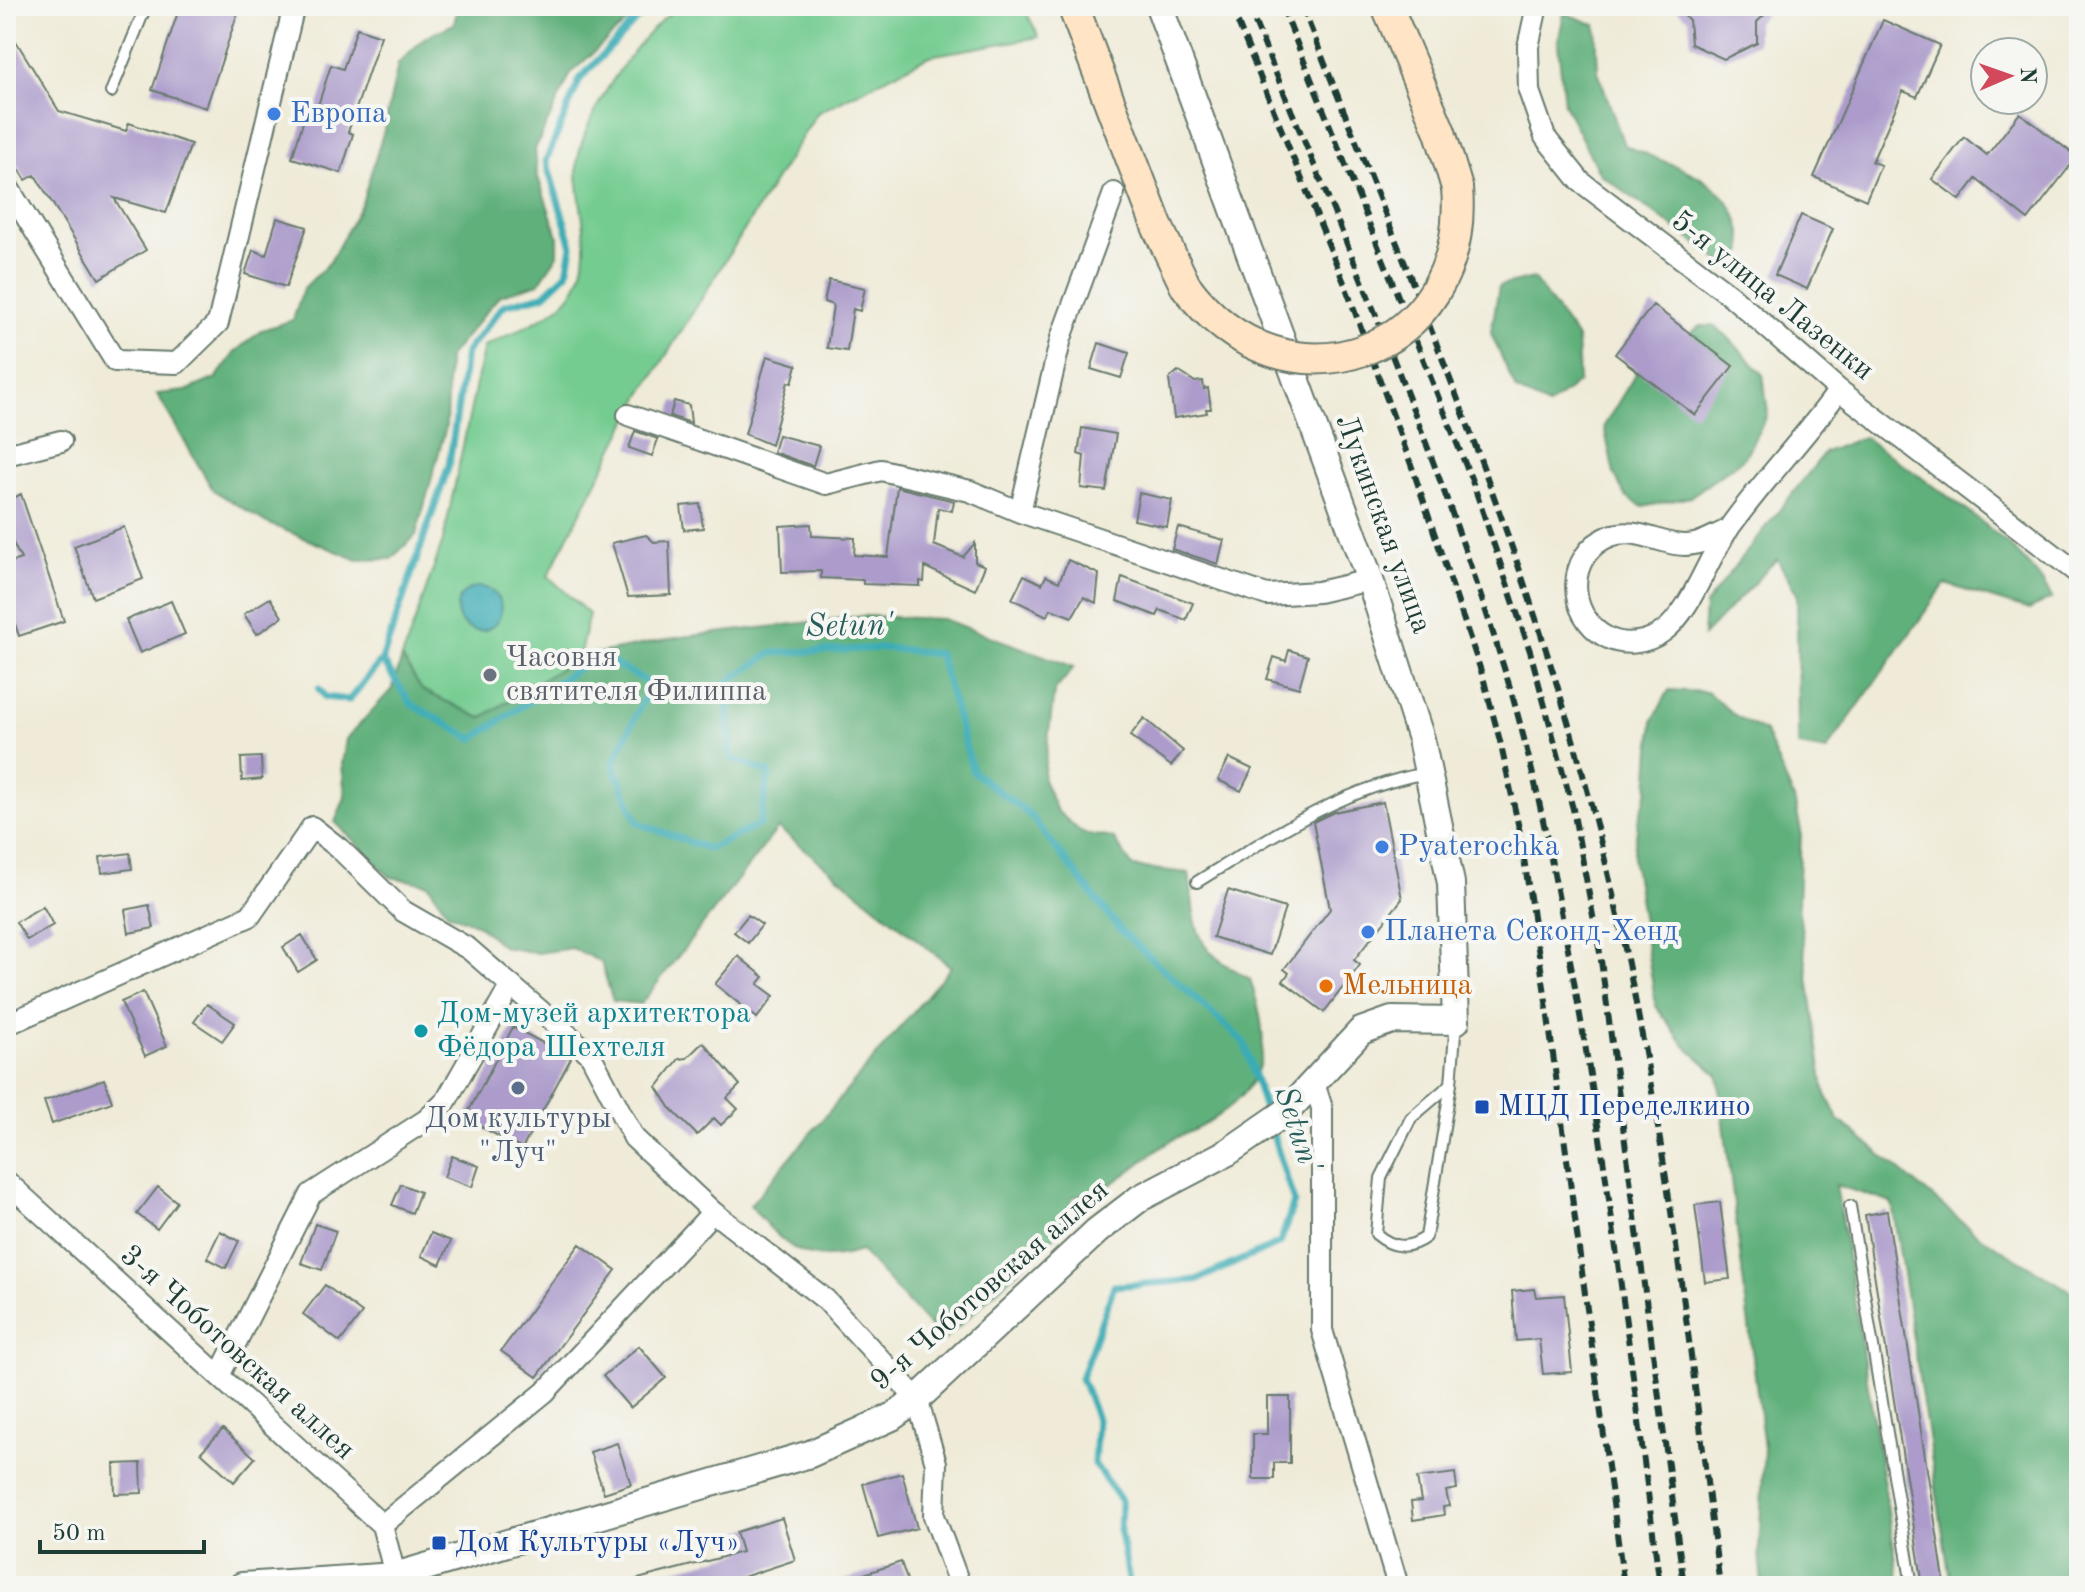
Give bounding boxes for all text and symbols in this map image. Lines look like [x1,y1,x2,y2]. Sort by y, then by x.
north arrow [1969,36,2049,116]
text: N [2016,67,2038,84]
place label: Европа [290,99,387,129]
marker: Европа [265,105,283,123]
street label: 5-я улица Лазенки [1665,206,1879,386]
street label: Лукинская улица [1329,411,1437,638]
water label: Setun' [805,610,894,644]
place label: Часовня святителя Филиппа [506,643,767,707]
marker: Часовня святителя Филиппа [481,666,499,684]
place label: Pyaterochka [1398,832,1560,862]
marker: Pyaterochka [1373,838,1391,856]
place label: Планета Секонд-Хенд [1384,917,1678,947]
marker: Планета Секонд-Хенд [1359,923,1377,941]
place label: Мельница [1342,971,1472,1001]
marker: Мельница [1317,977,1335,995]
place label: Дом-музей архитектора Фёдора Шехтеля [437,999,751,1063]
marker: Дом-музей архитектора Фёдора Шехтеля [412,1022,430,1040]
marker: Дом культуры "Луч" [509,1079,527,1097]
water label: Setun' [1267,1082,1325,1177]
place label: МЦД Переделкино [1498,1092,1751,1122]
marker: МЦД Переделкино [1473,1098,1491,1116]
place label: Дом культуры "Луч" [425,1104,611,1168]
street label: 9-я Чоботовская аллея [865,1175,1115,1397]
street label: 3-я Чоботовская аллея [114,1240,360,1466]
scale bar [40,1504,204,1554]
text: 50 m [52,1522,106,1546]
place label: Дом Культуры «Луч» [455,1528,740,1558]
marker: Дом Культуры «Луч» [430,1534,448,1552]

